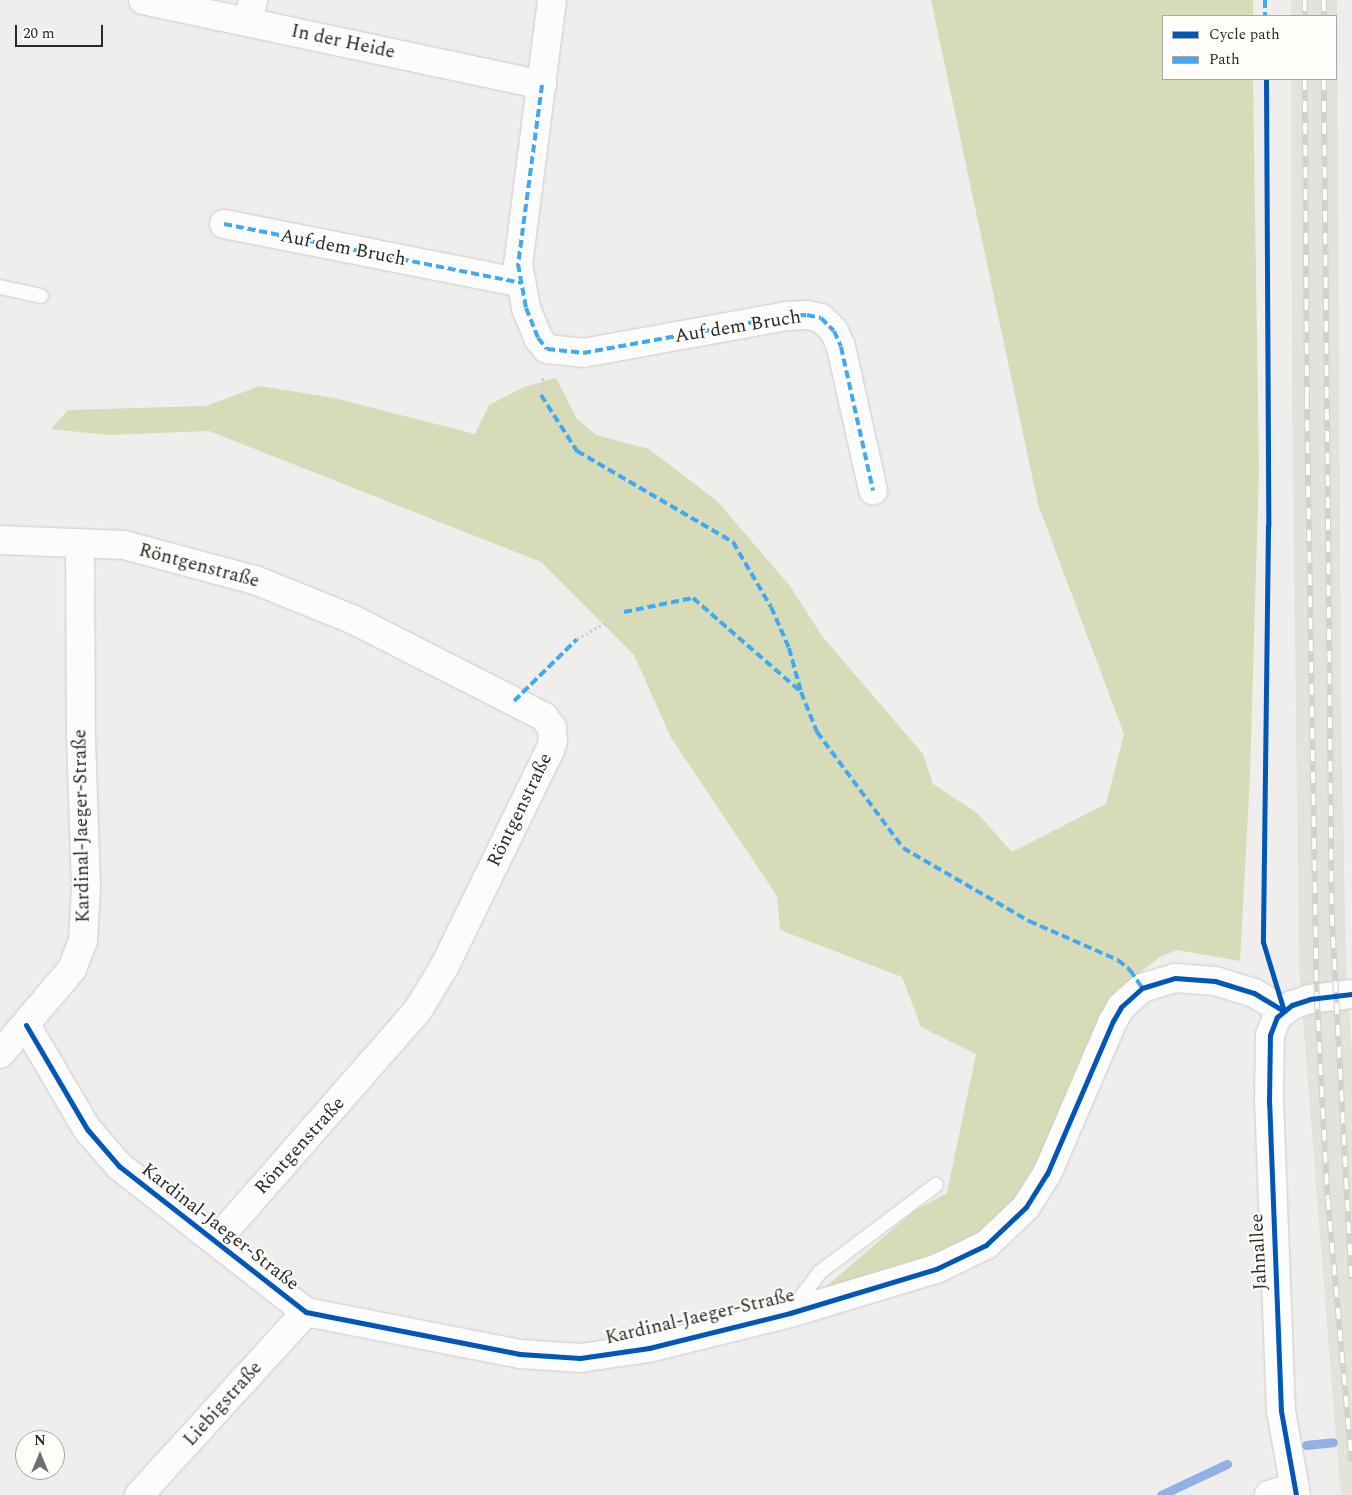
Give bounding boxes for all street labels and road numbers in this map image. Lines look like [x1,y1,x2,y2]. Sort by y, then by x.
street label: In der Heide [289,20,397,64]
street label: Auf dem Bruch [278,225,408,271]
street label: Auf dem Bruch [673,306,803,348]
street label: Röntgenstraße [136,539,262,593]
street label: Kardinal-Jaeger-Straße [69,729,95,923]
street label: Röntgenstraße [483,749,557,871]
street label: Röntgenstraße [250,1092,350,1200]
street label: Kardinal-Jaeger-Straße [137,1158,303,1296]
street label: Jahnallee [1246,1213,1272,1291]
street label: Kardinal-Jaeger-Straße [603,1284,797,1350]
street label: Liebigstraße [179,1357,267,1451]

